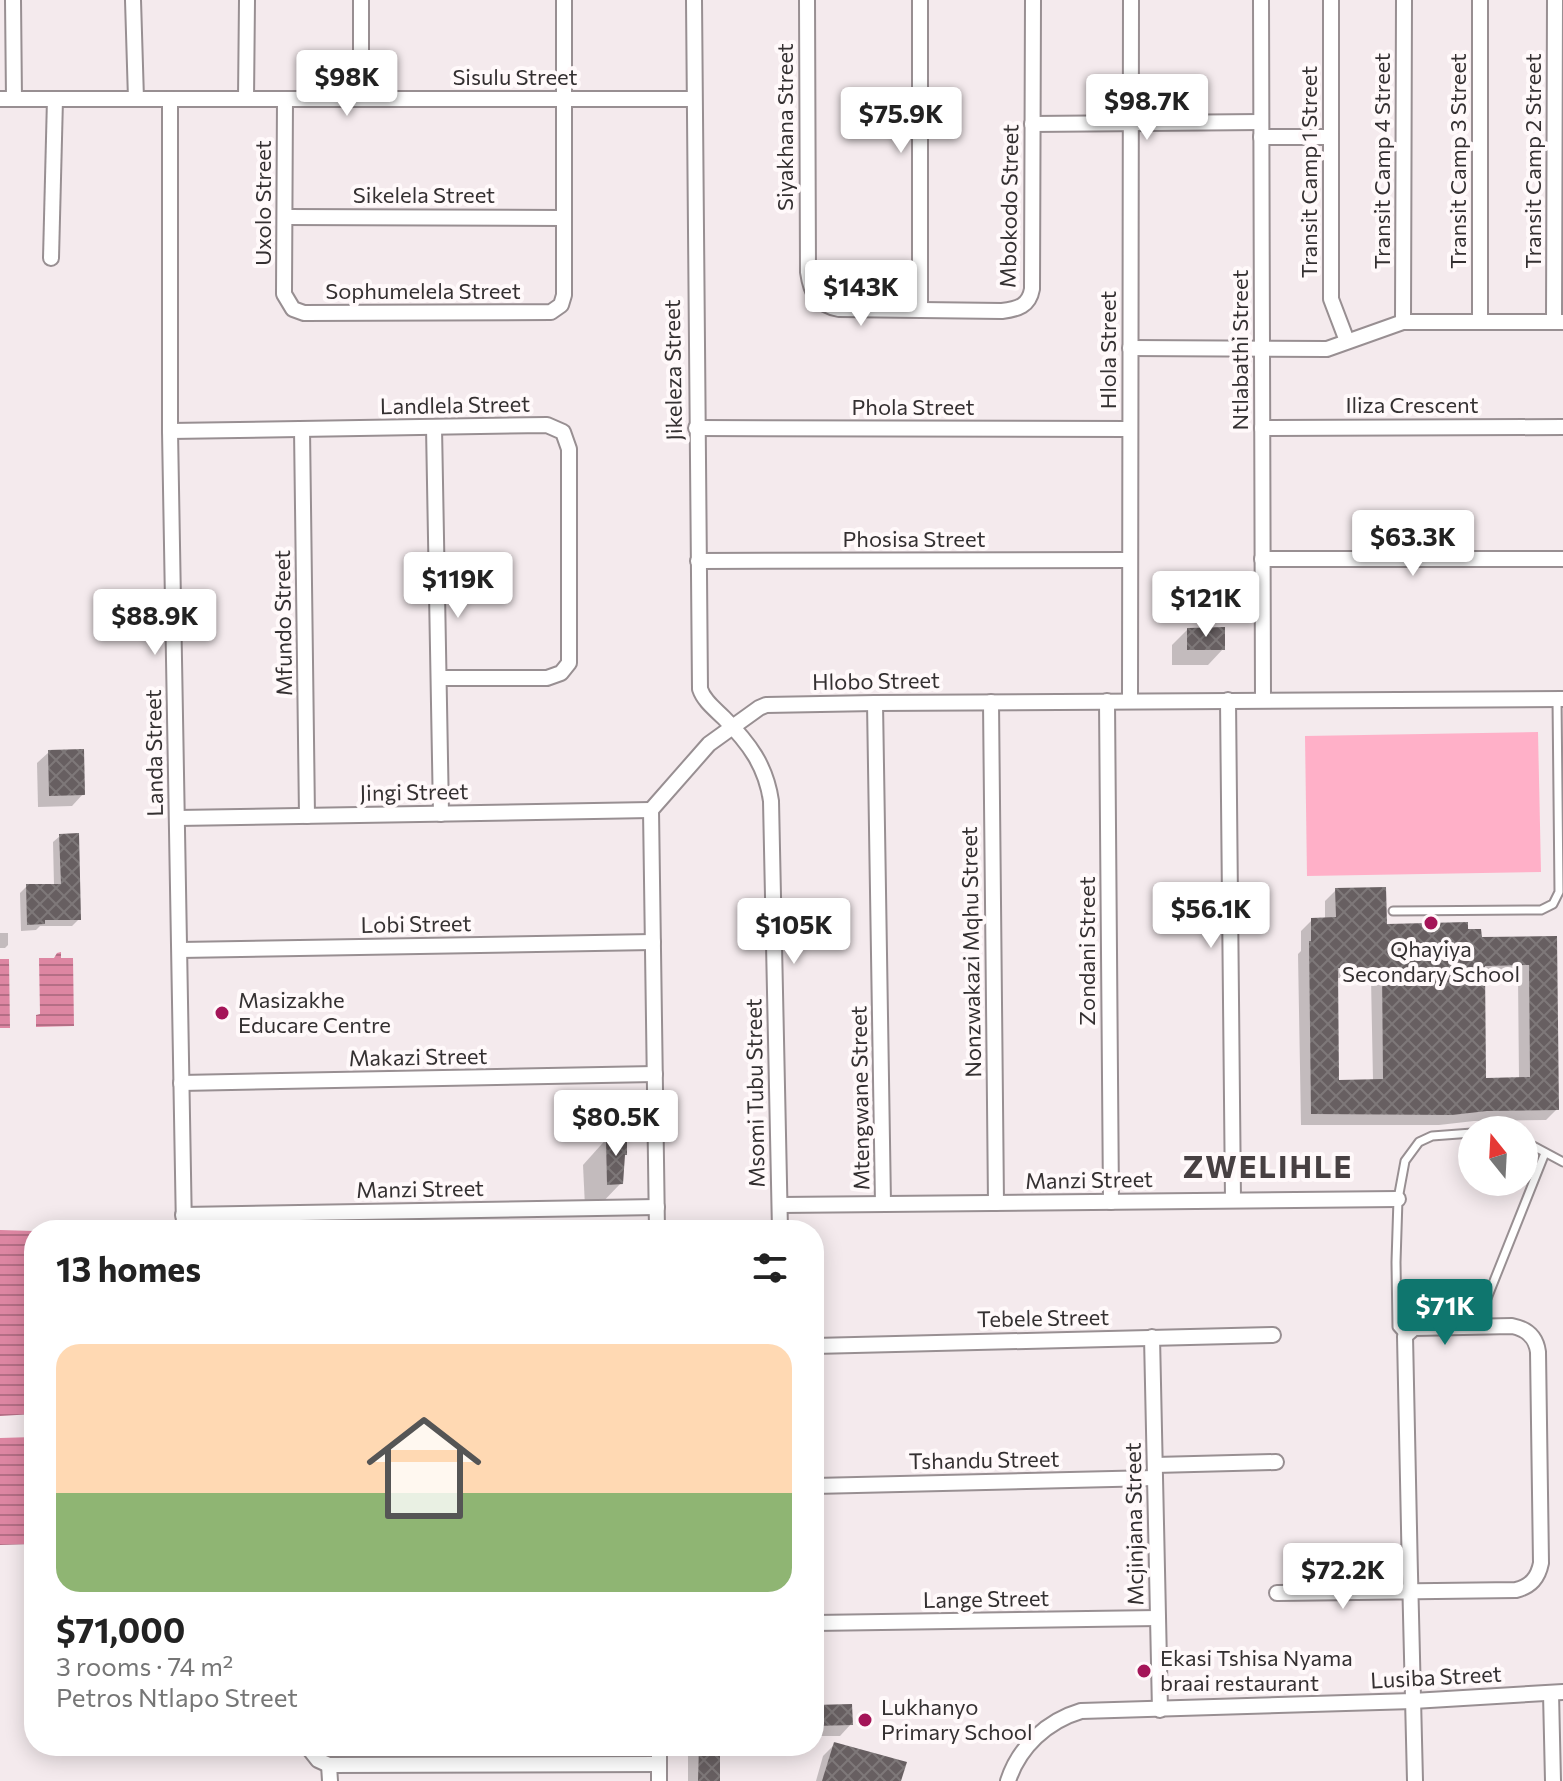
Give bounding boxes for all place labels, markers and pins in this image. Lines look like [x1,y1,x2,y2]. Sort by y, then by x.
pin: $98K [300,50,394,118]
pin: $98.7K [1082,74,1212,142]
pin: $75.9K [836,87,966,155]
pin: $143K [805,260,917,328]
pin: $63.3K [1348,510,1478,578]
pin: $119K [402,552,514,620]
pin: $121K [1150,571,1262,639]
pin: $88.9K [90,589,220,657]
pin: $56.1K [1146,882,1276,950]
pin: $105K [738,898,850,966]
marker: Qhayiya Secondary School [1422,914,1440,932]
place label: Qhayiya Secondary School [1342,935,1520,987]
place label: Masizakhe Educare Centre [238,986,391,1038]
marker: Masizakhe Educare Centre [213,1004,231,1022]
pin: $80.5K [551,1090,681,1158]
pin: $71K [1398,1279,1492,1347]
pin: $72.2K [1278,1543,1408,1611]
place label: Ekasi Tshisa Nyama braai restaurant [1160,1644,1353,1696]
marker: Ekasi Tshisa Nyama braai restaurant [1135,1662,1153,1680]
place label: Lukhanyo Primary School [881,1693,1033,1745]
marker: Lukhanyo Primary School [856,1711,874,1729]

